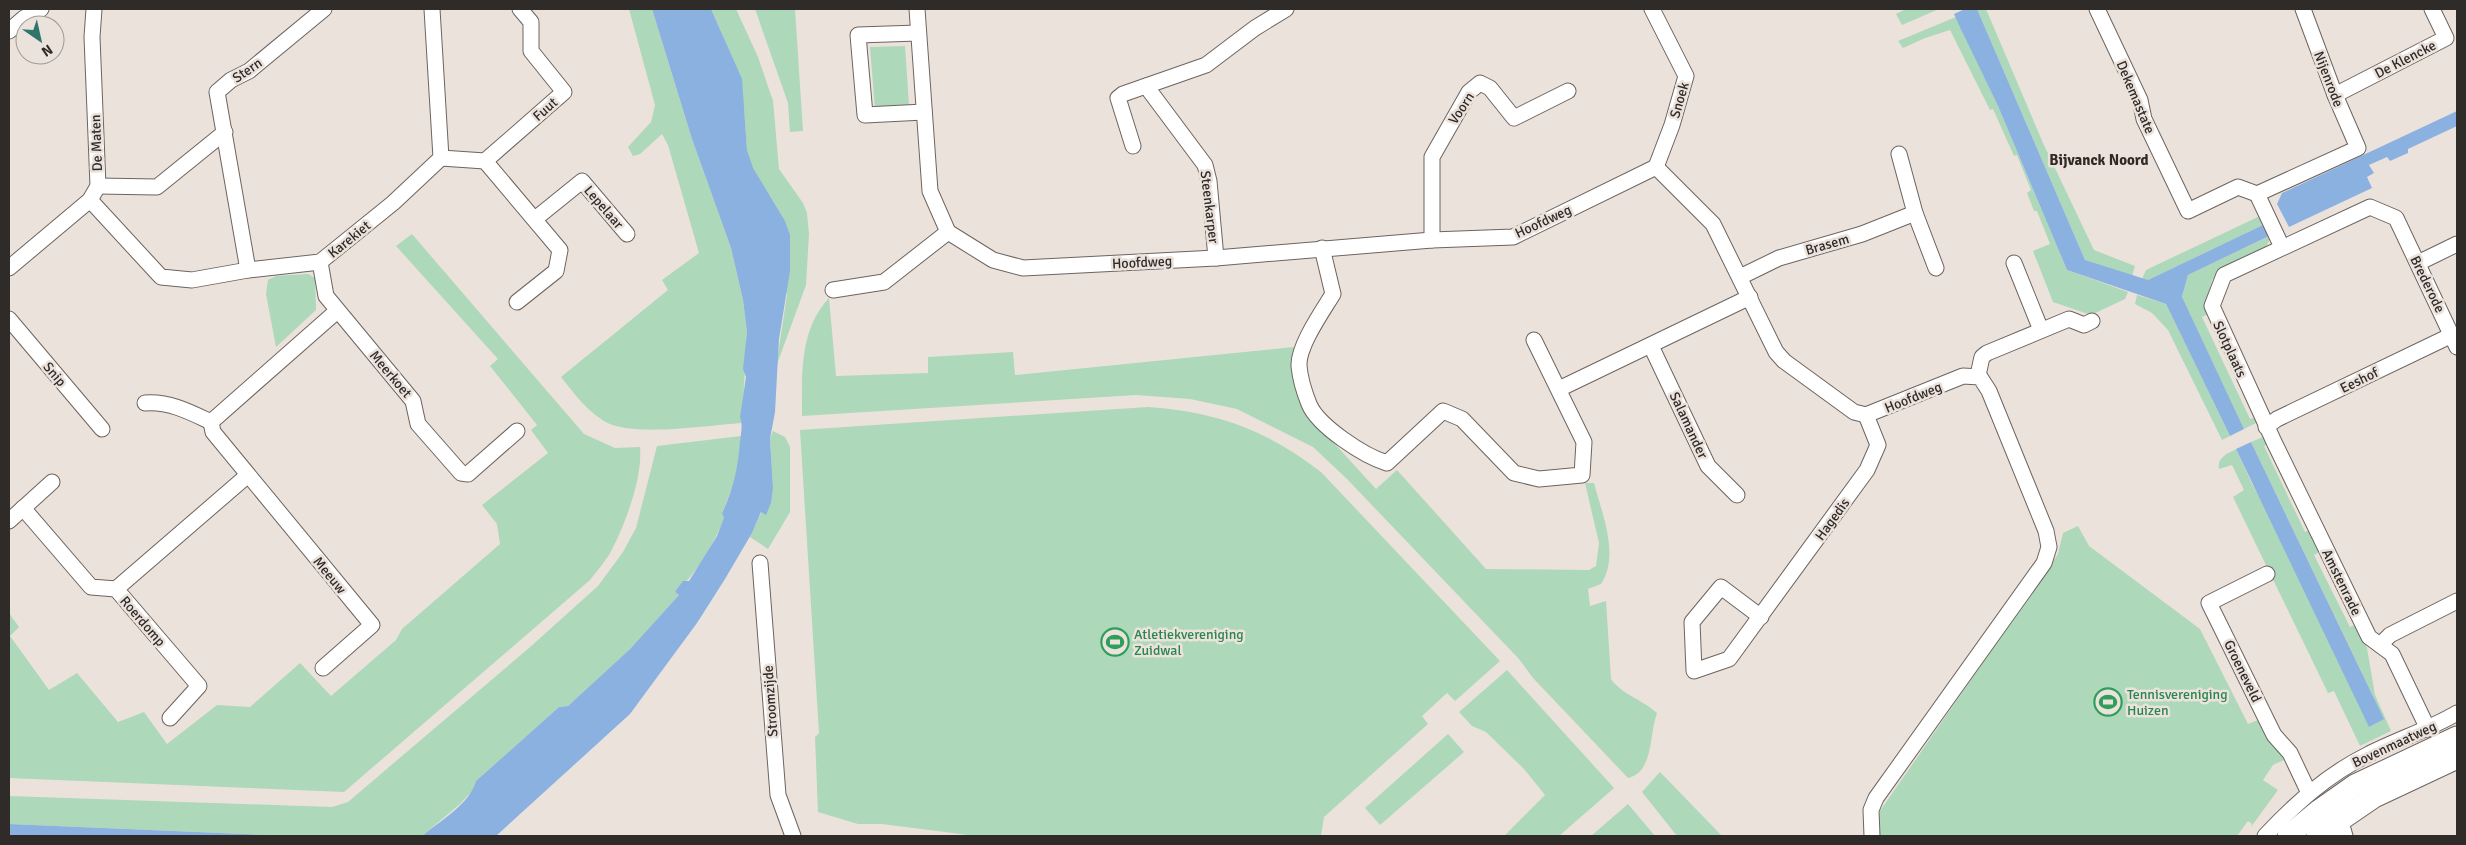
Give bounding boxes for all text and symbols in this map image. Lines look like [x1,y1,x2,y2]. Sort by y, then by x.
north arrow [15,15,65,65]
street label: De Klencke [2372,37,2439,82]
text: N [38,41,56,60]
street label: Nijenrode [2310,49,2347,110]
street label: Stern [229,54,265,87]
street label: Dekemastate [2113,58,2159,136]
street label: Snoek [1666,80,1693,120]
street label: Voorn [1445,89,1478,127]
street label: Fuut [530,94,561,125]
street label: De Maten [87,114,106,172]
district label: Bijvanck Noord [2049,151,2149,169]
street label: Steenkarper [1197,170,1222,245]
street label: Lepelaar [580,182,628,233]
street label: Hoofdweg [1512,201,1574,242]
street label: Karekiet [325,217,374,262]
street label: Brasem [1803,230,1851,259]
street label: Hoofdweg [1111,252,1173,273]
street label: Brederode [2406,253,2449,315]
street label: Slotplaats [2209,318,2250,380]
street label: Meerkoet [366,347,415,401]
street label: Snip [40,359,70,390]
street label: Eeshof [2337,363,2382,397]
street label: Hoofdweg [1882,378,1944,417]
street label: Salamander [1666,389,1712,462]
street label: Hagedis [1811,495,1853,544]
street label: Amstenrade [2318,546,2365,618]
street label: Meeuw [309,553,350,597]
street label: Roerdomp [116,593,169,650]
place label: Atletiekvereniging Zuidwal [1134,626,1244,659]
sports icon: Atletiekvereniging Zuidwal [1100,627,1130,657]
street label: Groeneveld [2220,637,2265,705]
street label: Stroomzijde [760,665,781,737]
place label: Tennisvereniging Huizen [2127,686,2228,719]
sports icon: Tennisvereniging Huizen [2093,687,2123,717]
street label: Bovenmaatweg [2349,718,2439,771]

